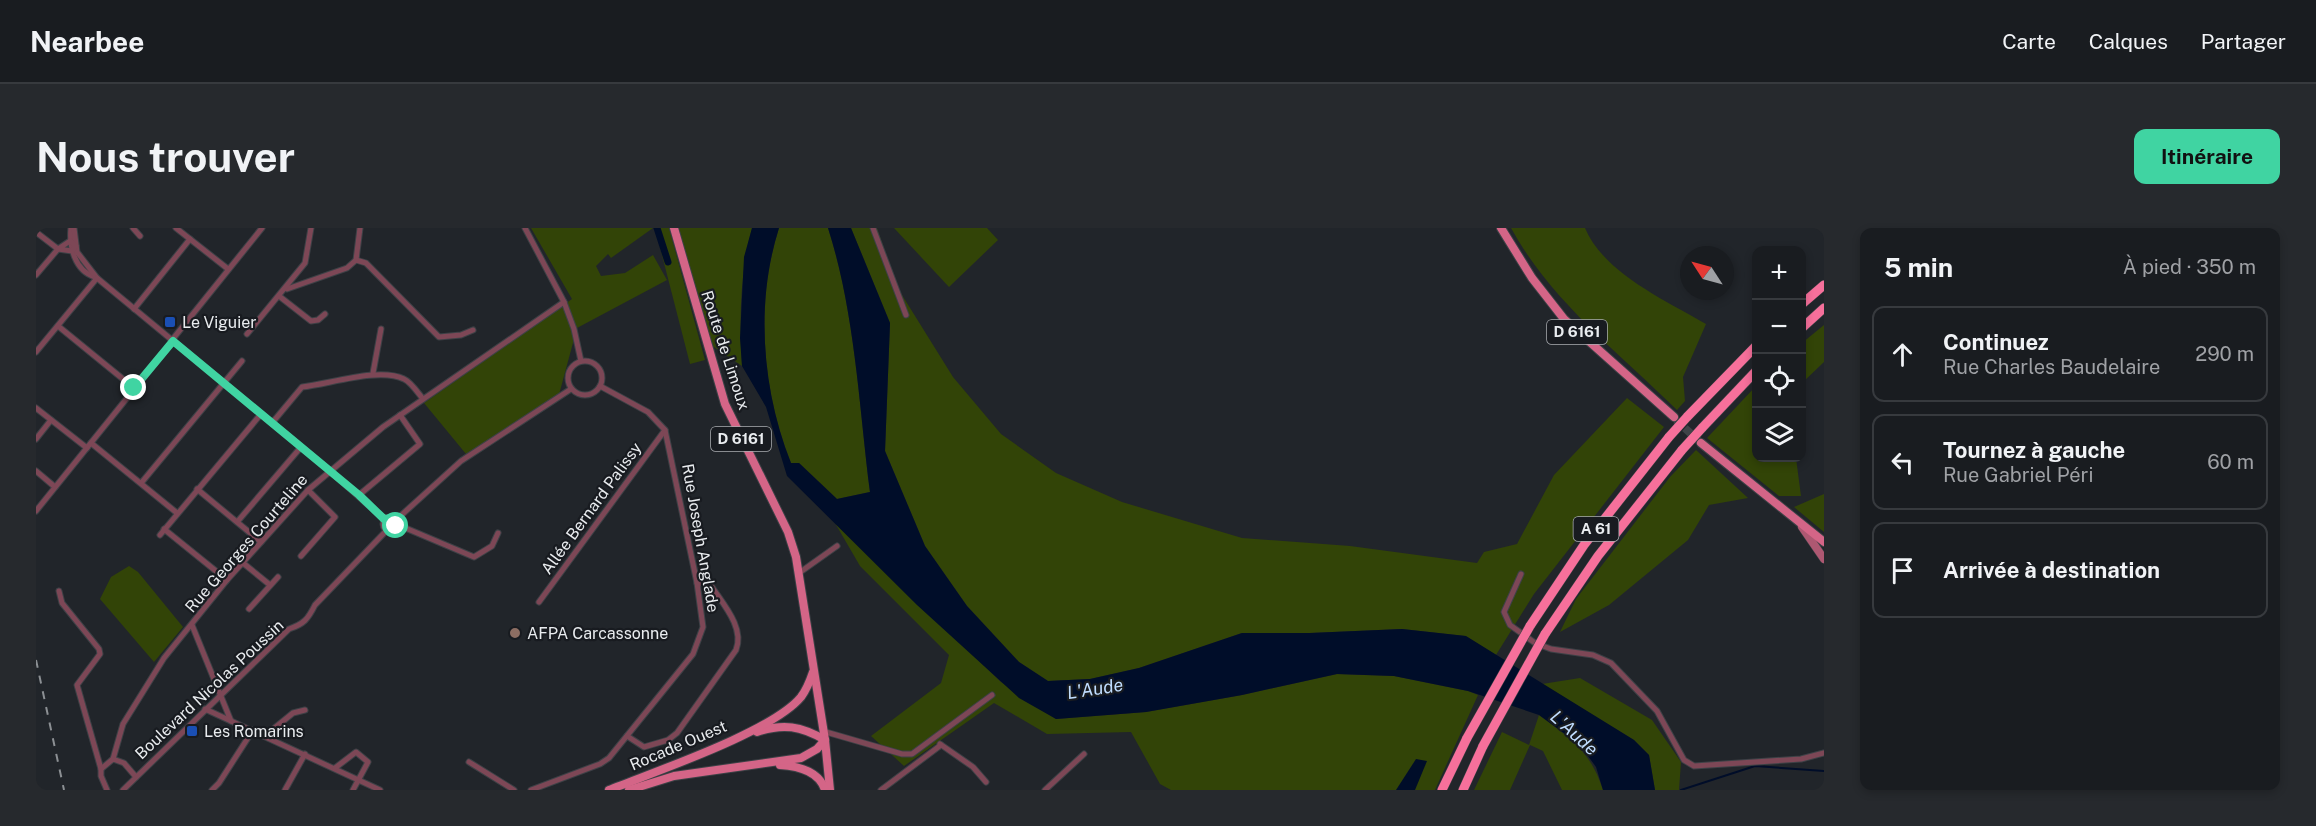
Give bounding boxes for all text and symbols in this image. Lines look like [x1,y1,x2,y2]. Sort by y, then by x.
text: Nearbee [30,25,144,58]
text: Carte [2002,29,2056,54]
text: Calques [2089,29,2168,54]
text: Partager [2201,29,2286,54]
button: Itinéraire [2134,129,2280,184]
text: Nous trouver [36,132,295,181]
north arrow [1680,246,1734,300]
map controls [1752,246,1806,462]
button: + [1752,246,1806,300]
text: 5 min [1884,252,1953,283]
text: À pied · 350 m [2123,255,2256,279]
street label: Route de Limoux [697,288,754,412]
button: − [1752,300,1806,354]
place label: Le Viguier [182,313,257,332]
marker: Le Viguier [163,315,177,329]
road number: D 6161 [1547,320,1607,344]
text: Continuez [1943,329,2049,355]
icon: ahead [1886,338,1919,371]
text: 290 m [2195,342,2254,366]
button: locate [1752,354,1806,408]
text: Rue Charles Baudelaire [1943,355,2160,379]
route end [120,374,146,400]
button: layers [1752,408,1806,462]
road number: D 6161 [711,427,771,451]
text: Tournez à gauche [1943,437,2125,463]
street label: Allée Bernard Palissy [537,438,646,578]
icon: left [1886,446,1919,479]
text: 60 m [2207,450,2254,474]
street label: Rue Joseph Anglade [678,462,723,614]
text: Rue Gabriel Péri [1943,463,2093,487]
street label: Rue Georges Courteline [181,470,312,616]
route start [382,512,408,538]
road number: A 61 [1574,517,1618,541]
icon: arrive [1886,554,1919,587]
text: Arrivée à destination [1943,557,2160,583]
street label: Boulevard Nicolas Poussin [131,616,287,763]
place label: AFPA Carcassonne [527,624,668,643]
marker: AFPA Carcassonne [508,626,522,640]
water label: L'Aude [1065,674,1125,703]
water label: L'Aude [1546,706,1603,760]
street label: Rocade Ouest [627,716,730,774]
place label: Les Romarins [204,722,304,741]
marker: Les Romarins [185,724,199,738]

